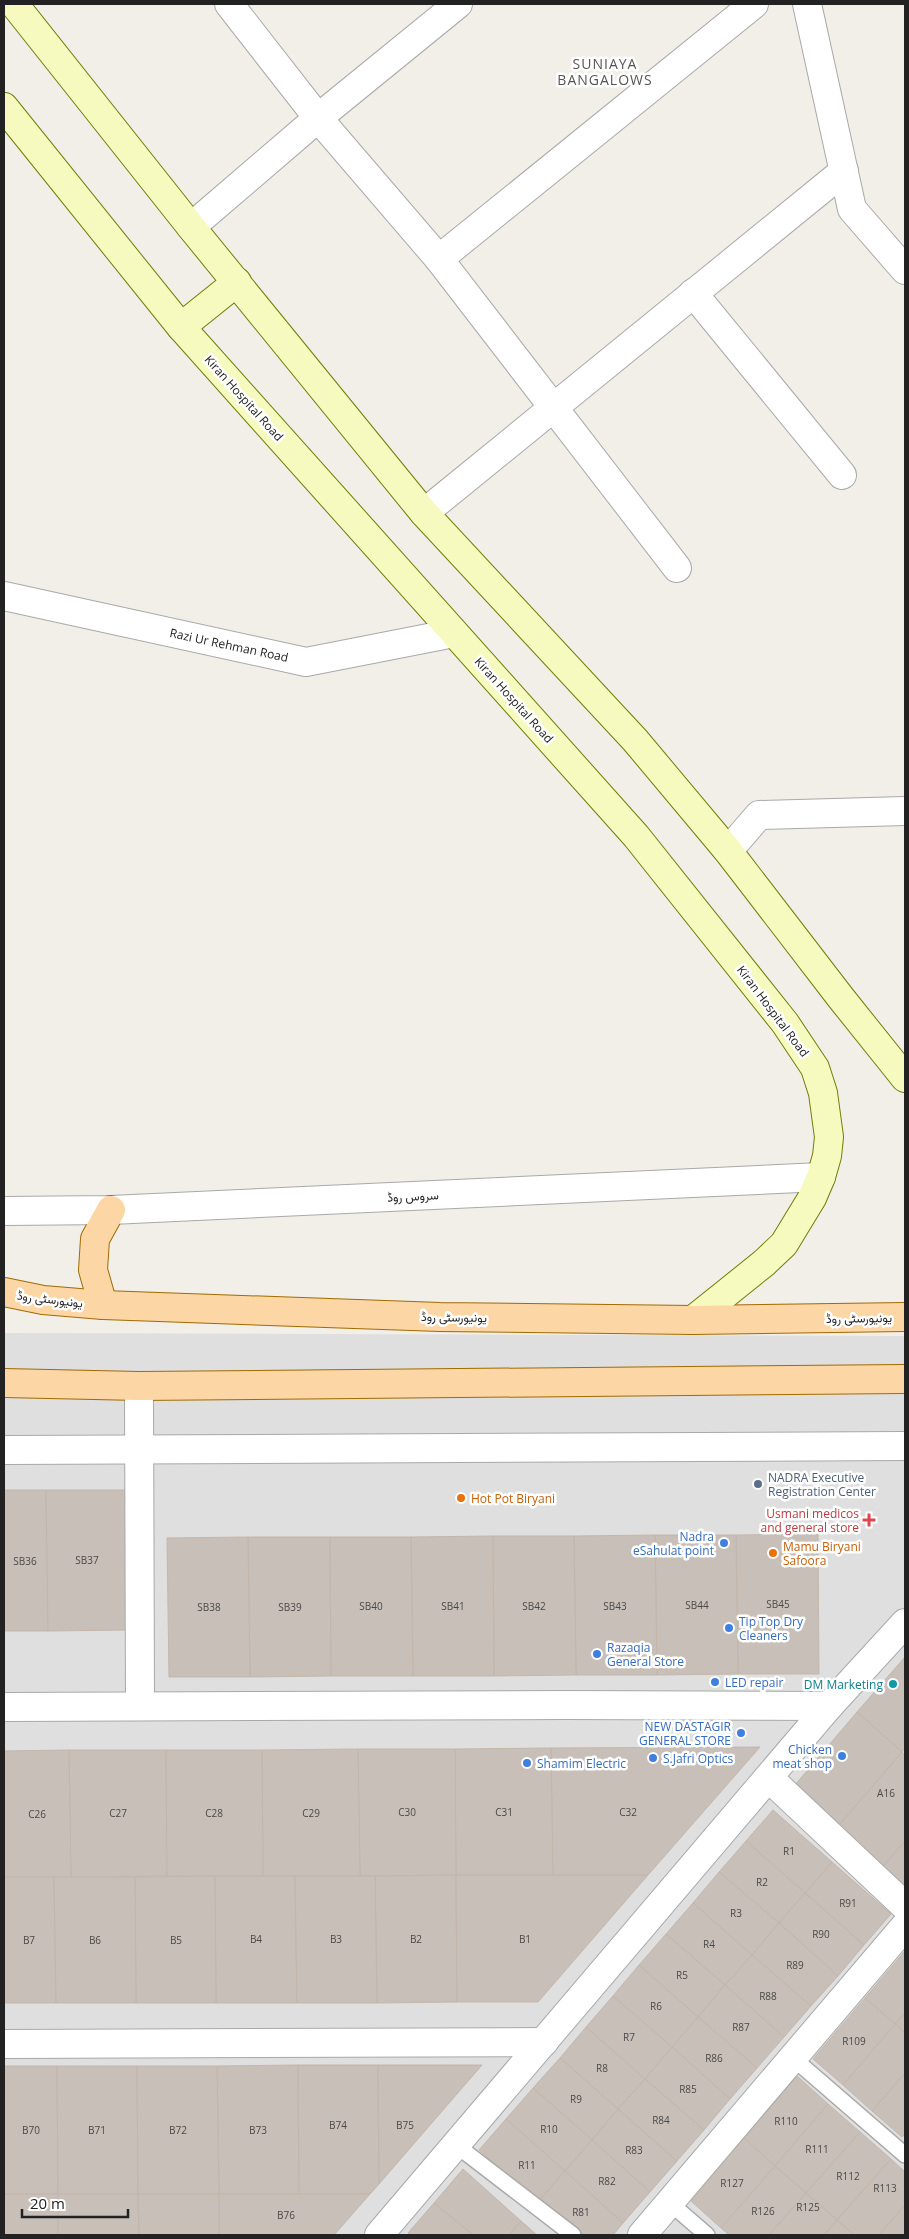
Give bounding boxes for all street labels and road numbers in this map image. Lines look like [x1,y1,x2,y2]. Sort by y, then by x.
street label: Kiran Hospital Road [201,351,287,445]
street label: Razi Ur Rehman Road [168,624,290,666]
street label: Kiran Hospital Road [471,653,557,747]
street label: Kiran Hospital Road [733,962,813,1060]
street label: سروس روڈ [387,1186,439,1206]
street label: یونیورسٹی روڈ [16,1287,84,1311]
street label: یونیورسٹی روڈ [421,1308,487,1326]
street label: یونیورسٹی روڈ [826,1309,892,1327]

